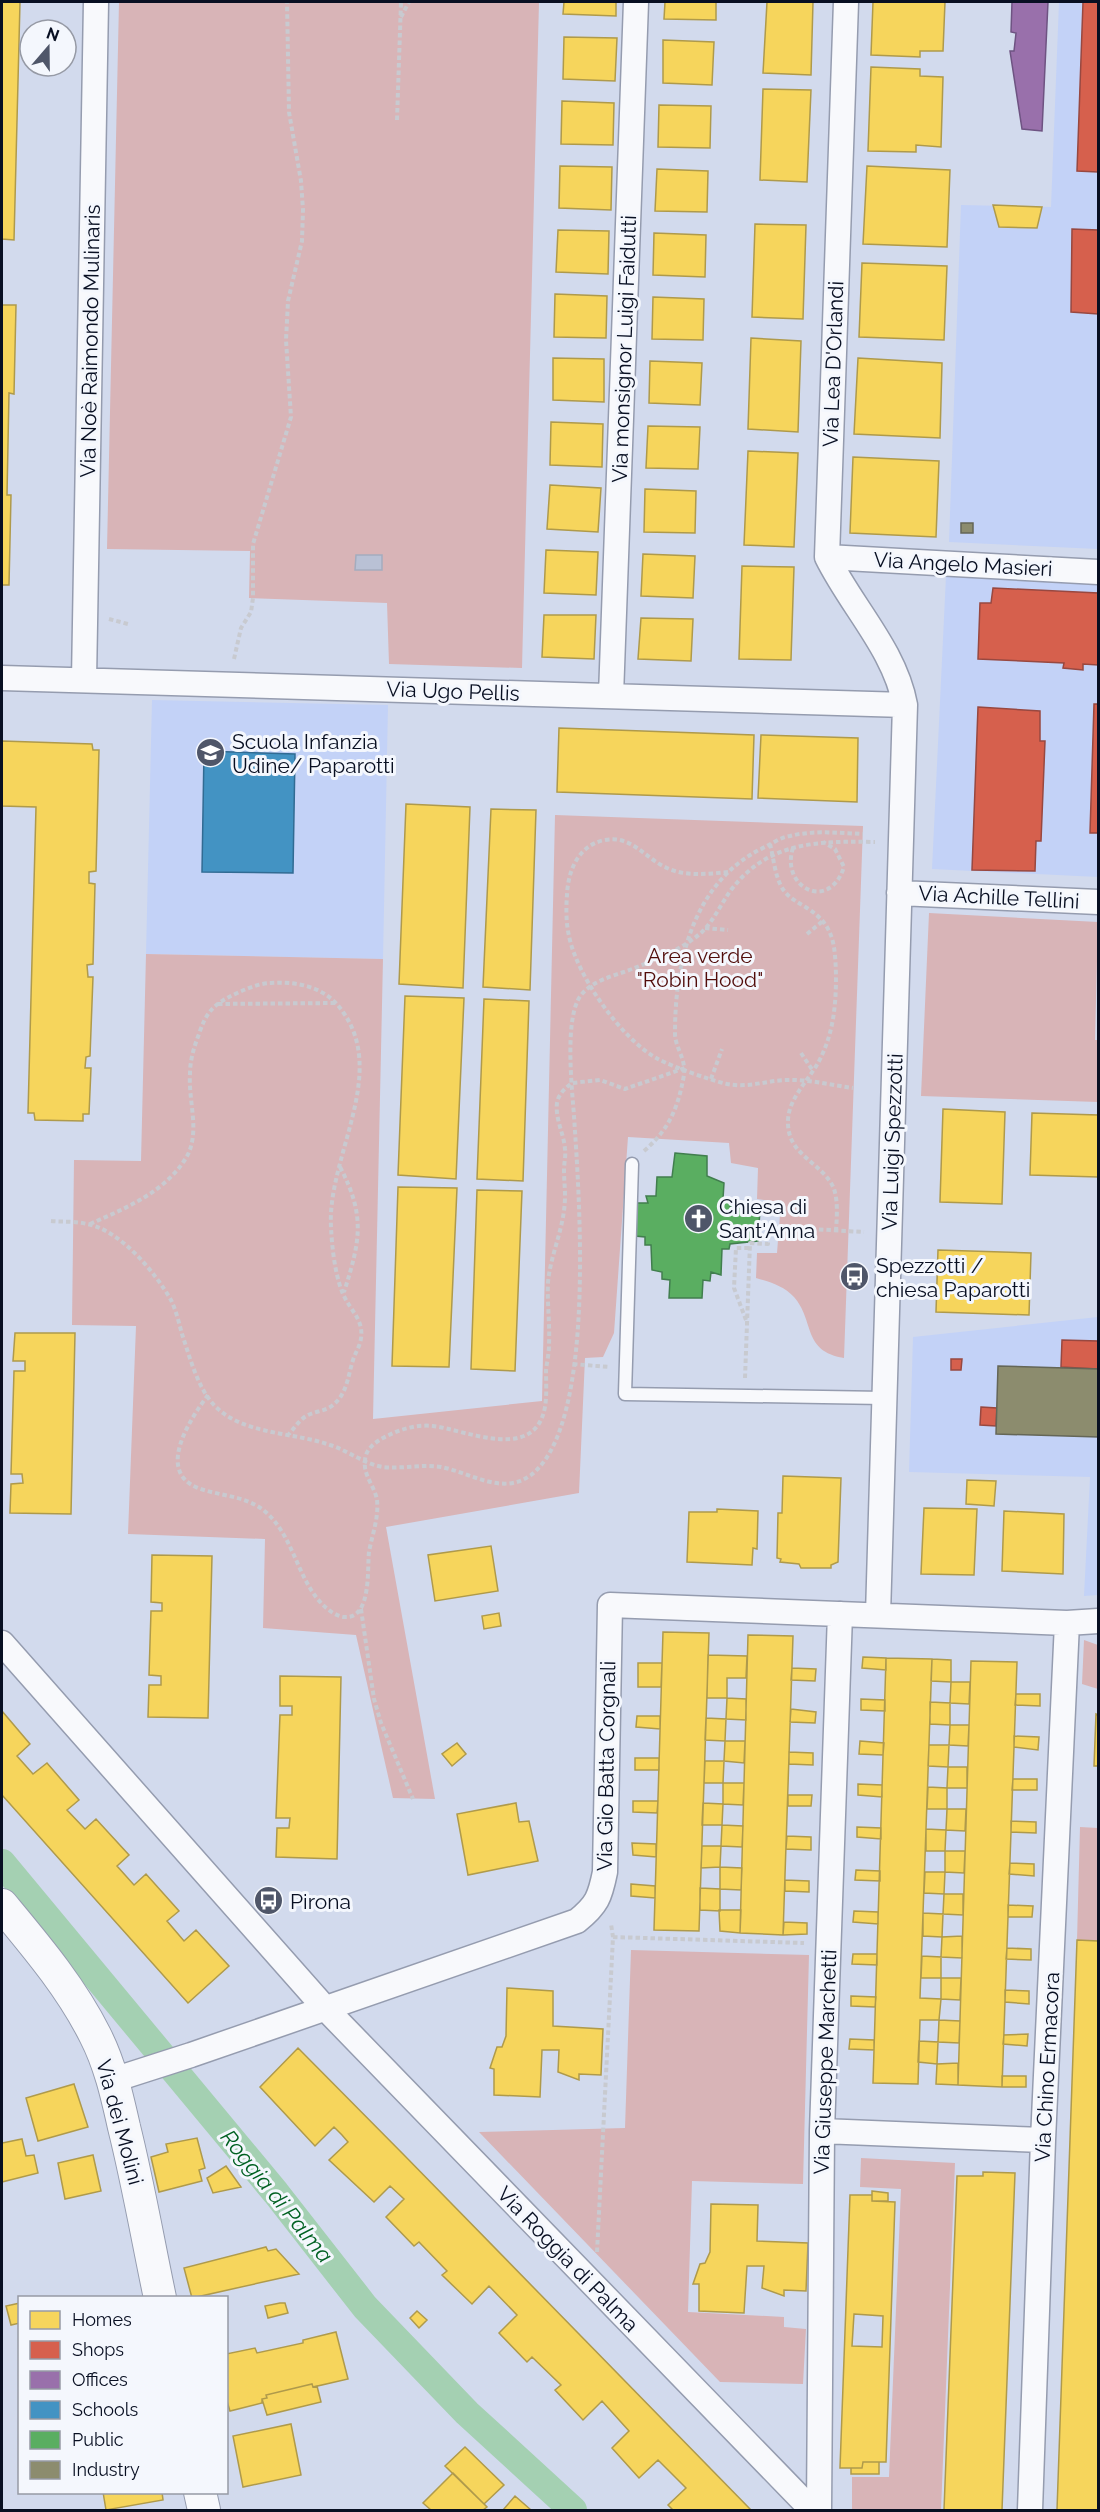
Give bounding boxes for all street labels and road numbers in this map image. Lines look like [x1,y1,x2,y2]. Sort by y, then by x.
street label: Via Noè Raimondo Mulinaris [75,204,105,478]
street label: Via monsignor Luigi Faidutti [607,215,641,483]
street label: Via Lea D'Orlandi [818,281,848,447]
street label: Via Angelo Masieri [873,547,1053,581]
street label: Via Ugo Pellis [386,676,520,706]
street label: Via Achille Tellini [918,880,1080,914]
street label: Via Luigi Spezzotti [876,1053,908,1231]
street label: Via Gio Batta Corgnali [592,1661,620,1871]
street label: Via Giuseppe Marchetti [809,1949,841,2175]
street label: Via Chino Ermacora [1030,1971,1064,2163]
street label: Via dei Molini [91,2057,149,2187]
street label: Via Roggia di Palma [492,2181,644,2337]

